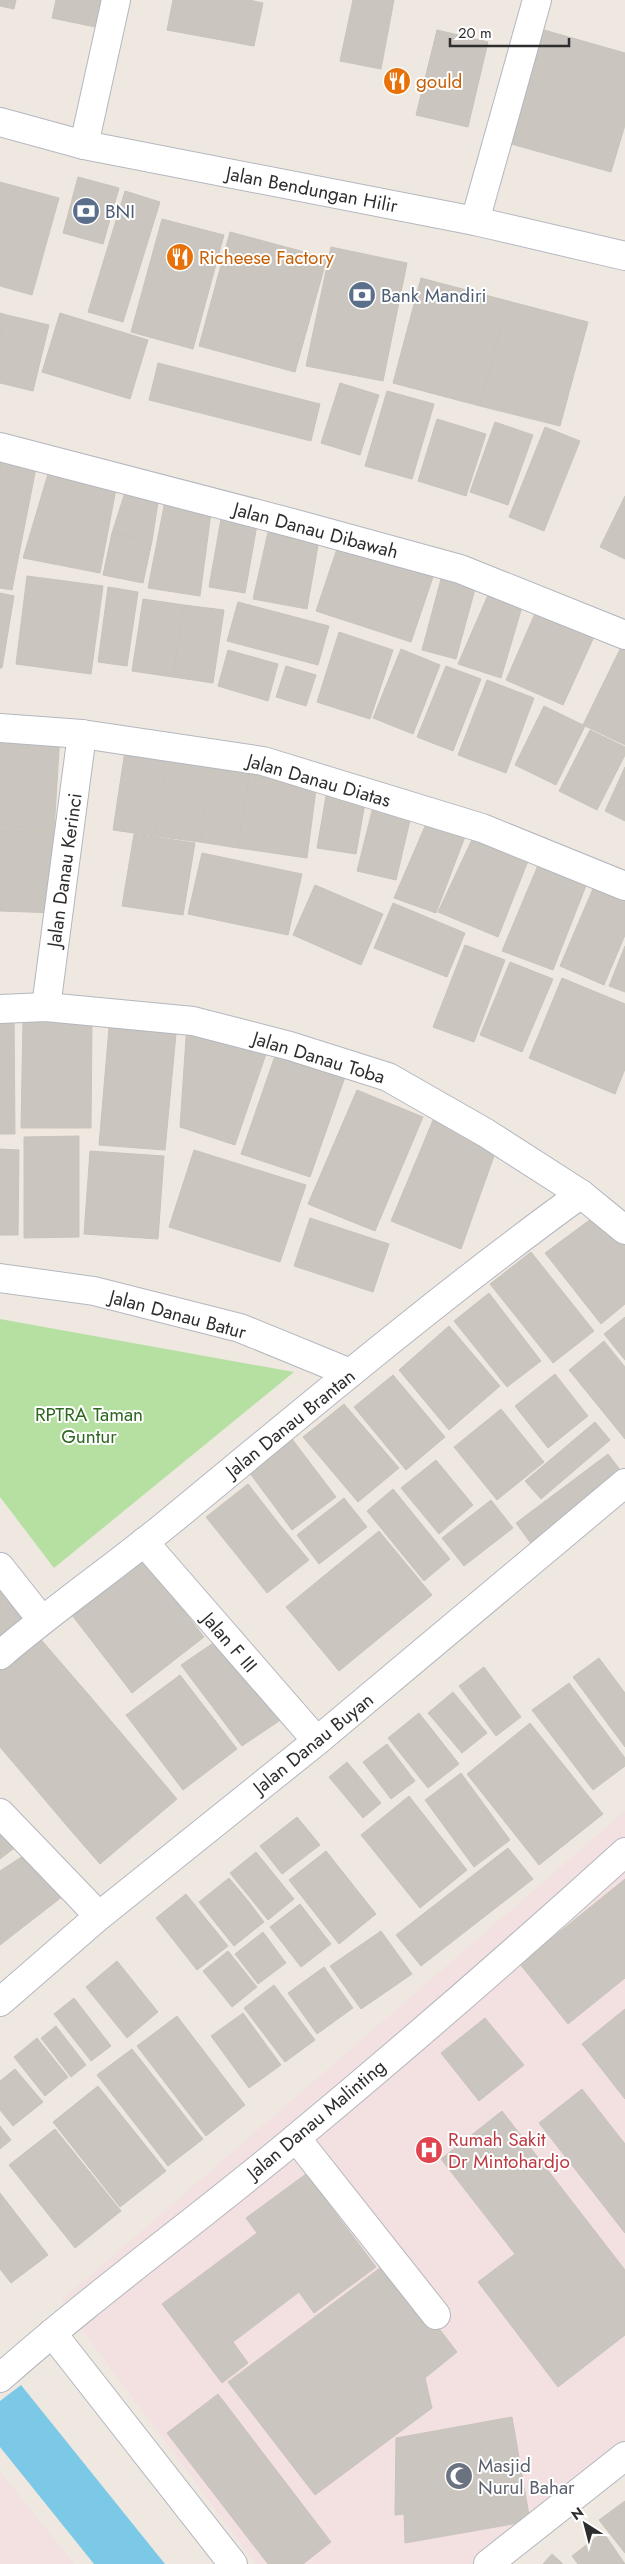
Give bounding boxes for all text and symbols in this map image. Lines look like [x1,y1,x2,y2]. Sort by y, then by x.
scale bar [450,15,569,47]
text: 20 m [458,22,492,44]
restaurant icon: gould [382,66,412,96]
place label: gould [416,68,462,95]
street label: Jalan Bendungan Hilir [221,159,400,219]
bank icon: BNI [71,196,101,226]
place label: BNI [105,198,135,225]
restaurant icon: Richeese Factory [165,242,195,272]
place label: Richeese Factory [199,244,335,271]
bank icon: Bank Mandiri [347,280,377,310]
place label: Bank Mandiri [381,282,487,309]
street label: Jalan Danau Dibawah [228,495,401,565]
street label: Jalan Danau Diatas [241,746,394,814]
street label: Jalan Danau Kerinci [40,791,89,952]
street label: Jalan Danau Toba [247,1024,388,1090]
street label: Jalan Danau Batur [104,1282,250,1346]
street label: Jalan Danau Brantan [217,1363,361,1486]
park label: RPTRA Taman Guntur [35,1401,143,1450]
street label: Jalan F III [194,1604,263,1678]
street label: Jalan Danau Buyan [245,1686,379,1802]
street label: Jalan Danau Malinting [239,2053,392,2188]
place label: Rumah Sakit Dr Mintohardjo [448,2126,570,2175]
hospital icon: Rumah Sakit Dr Mintohardjo [414,2135,444,2165]
place label: Masjid Nurul Bahar [478,2452,575,2501]
mosque icon: Masjid Nurul Bahar [444,2461,474,2491]
north arrow [560,2499,610,2549]
text: N [567,2502,588,2525]

